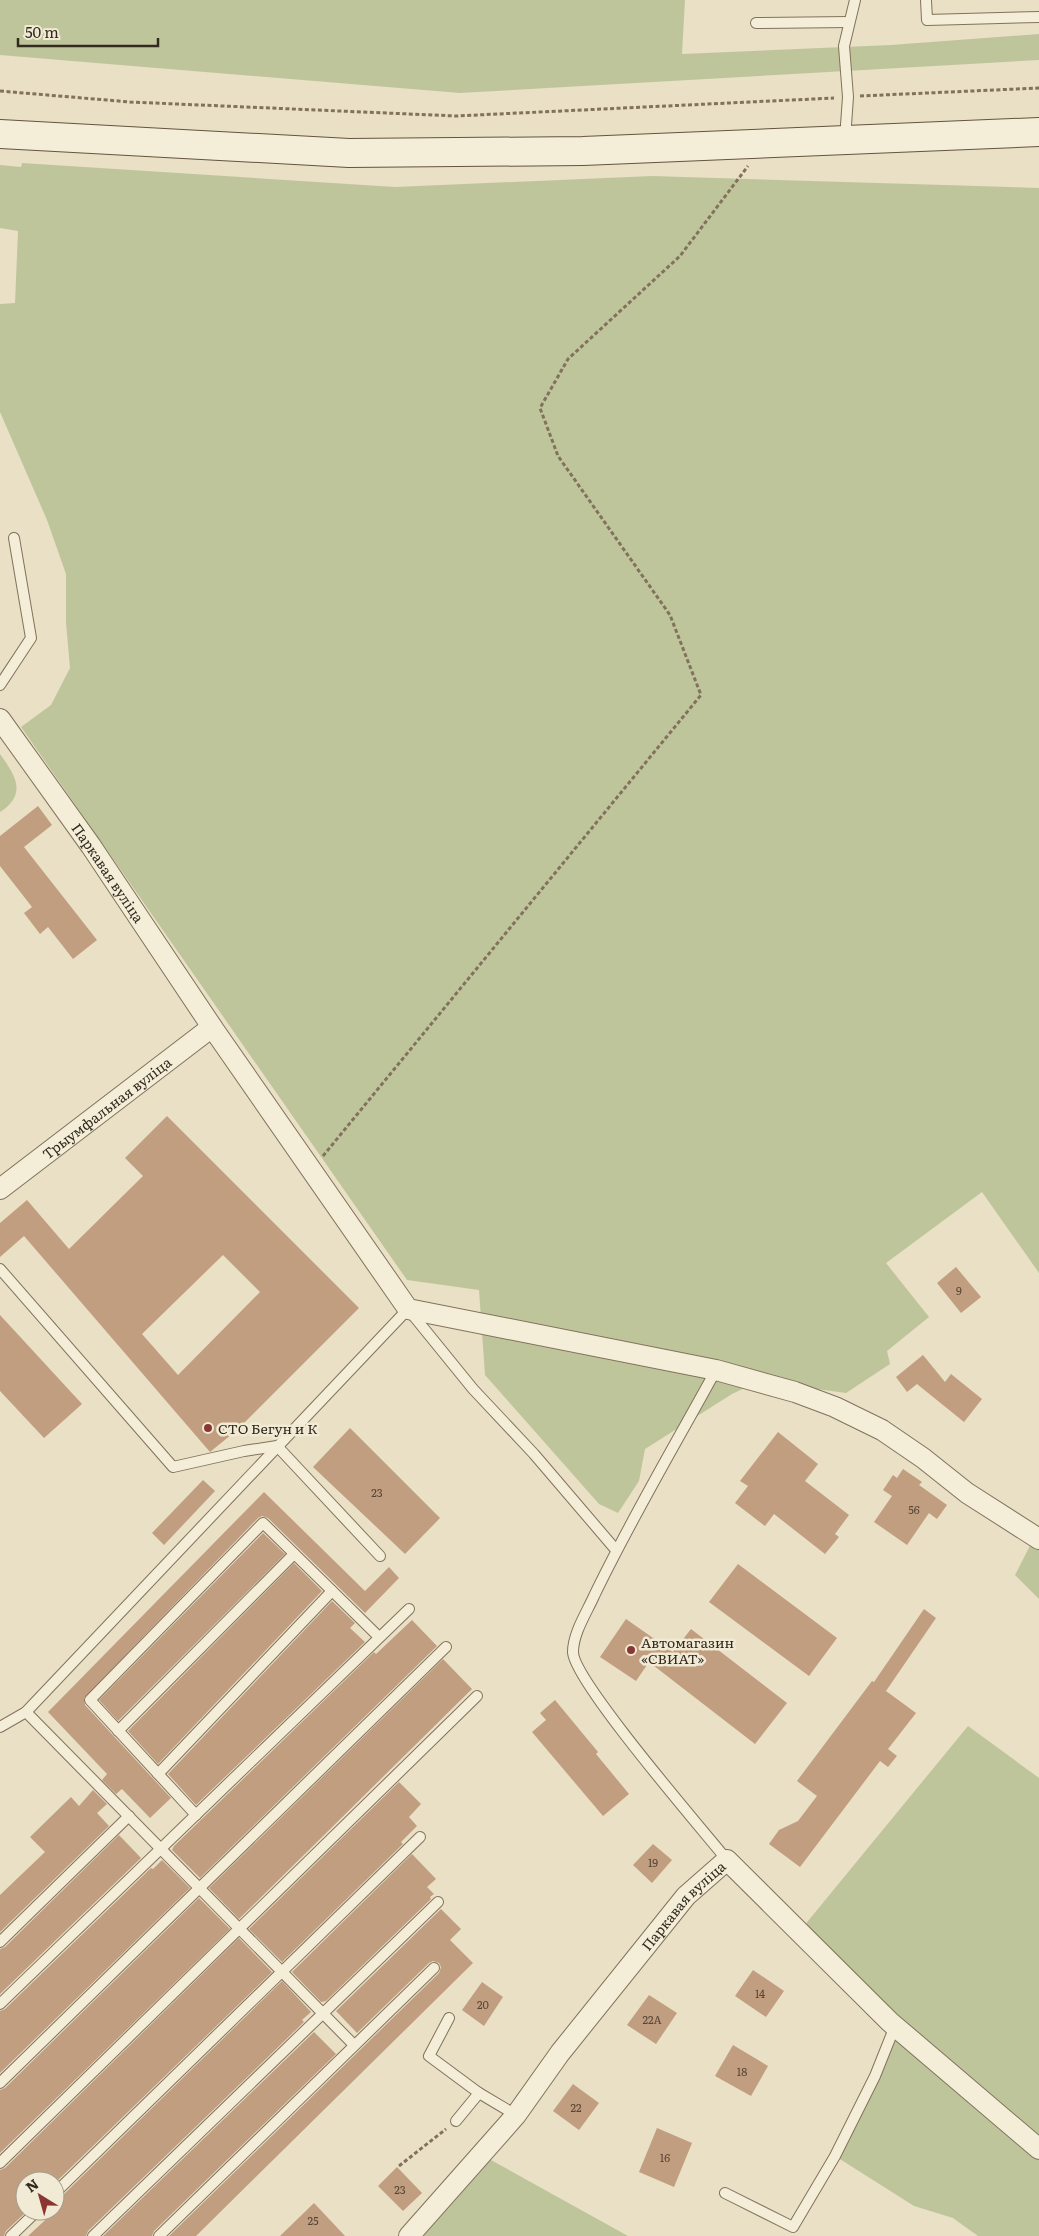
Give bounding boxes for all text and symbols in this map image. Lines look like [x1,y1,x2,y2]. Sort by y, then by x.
scale bar [18,15,158,47]
text: 50 m [25,20,59,43]
street label: Паркавая вуліца [67,819,150,927]
street label: Трыумфальная вуліца [38,1052,176,1163]
house number: 9 [956,1282,962,1298]
place label: СТО Бегун и К [218,1418,318,1438]
marker: СТО Бегун и К [202,1422,214,1434]
house number: 23 [371,1484,383,1500]
house number: 56 [908,1501,920,1517]
place label: Автомагазин «СВИАТ» [641,1632,734,1668]
marker: Автомагазин «СВИАТ» [625,1644,637,1656]
house number: 19 [648,1854,658,1870]
street label: Паркавая вуліца [636,1856,730,1955]
house number: 14 [755,1985,765,2001]
house number: 20 [477,1996,489,2012]
house number: 22А [642,2011,662,2027]
house number: 18 [737,2063,747,2079]
house number: 22 [570,2099,582,2115]
house number: 16 [660,2149,670,2165]
north arrow [15,2171,65,2221]
text: N [21,2173,42,2196]
house number: 23 [394,2181,406,2197]
house number: 25 [307,2212,319,2228]

